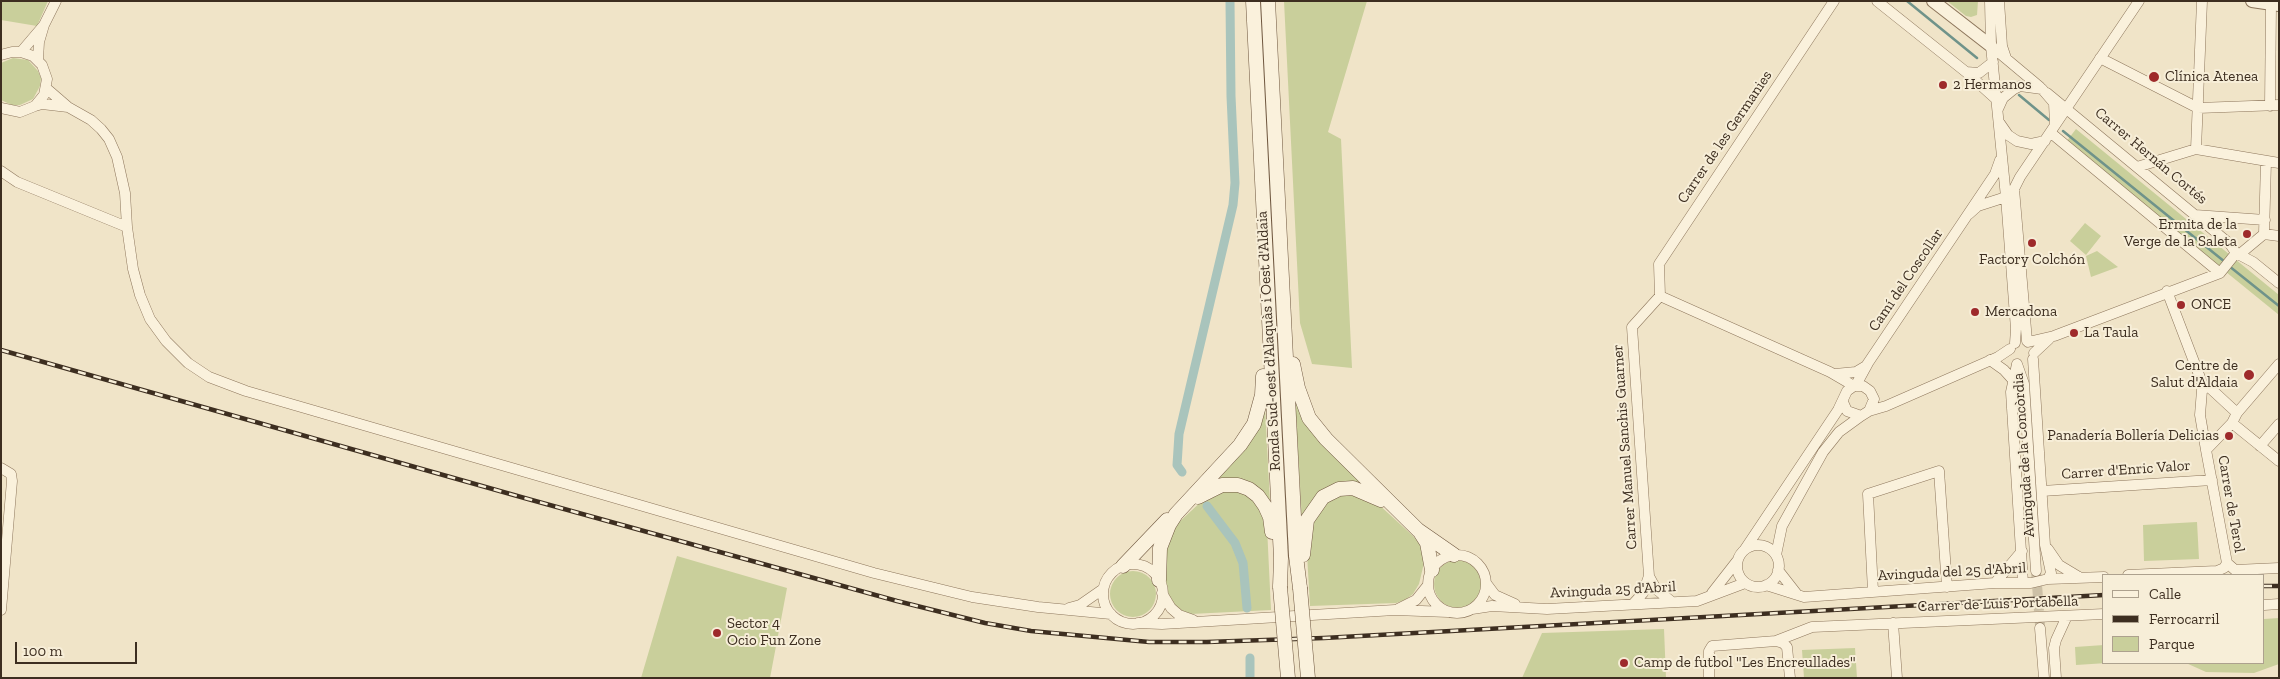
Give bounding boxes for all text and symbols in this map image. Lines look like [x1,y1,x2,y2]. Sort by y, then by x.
street label: Carrer de les Germanies [1674,67,1776,207]
place label: Clínica Atenea [2165,68,2258,86]
marker: Clínica Atenea [2147,70,2161,84]
place label: 2 Hermanos [1953,76,2032,94]
marker: 2 Hermanos [1937,79,1949,91]
street label: Carrer Hernán Cortés [2091,104,2211,208]
street label: Ronda Sud-oest d'Alaquàs i Oest d'Aldaia [1253,210,1285,472]
place label: Ermita de la Verge de la Saleta [2124,216,2237,251]
street label: Camí del Coscollar [1865,225,1947,335]
marker: Ermita de la Verge de la Saleta [2241,228,2253,240]
marker: Factory Colchón [2026,237,2038,249]
place label: Factory Colchón [1979,251,2085,269]
place label: ONCE [2191,296,2231,314]
marker: ONCE [2175,299,2187,311]
place label: Mercadona [1985,303,2057,321]
marker: Mercadona [1969,306,1981,318]
place label: La Taula [2084,324,2139,342]
marker: La Taula [2068,327,2080,339]
street label: Carrer Manuel Sanchis Guarner [1609,344,1641,550]
place label: Centre de Salut d'Aldaia [2151,357,2238,392]
marker: Centre de Salut d'Aldaia [2242,368,2256,382]
street label: Avinguda de la Concòrdia [2009,372,2039,538]
place label: Panadería Bollería Delicias [2047,427,2219,445]
marker: Panadería Bollería Delicias [2223,430,2235,442]
street label: Carrer de Terol [2214,454,2248,554]
street label: Carrer d'Enric Valor [2061,457,2191,483]
street label: Avinguda del 25 d'Abril [1877,559,2027,585]
legend [2102,574,2265,664]
street label: Avinguda 25 d'Abril [1550,578,1676,602]
text: Calle [2149,585,2181,603]
street label: Carrer de Luis Portabella [1917,592,2079,616]
text: Ferrocarril [2149,610,2219,628]
place label: Sector 4 Ocio Fun Zone [727,615,821,650]
marker: Sector 4 Ocio Fun Zone [711,627,723,639]
scale bar [18,632,140,664]
text: Parque [2149,635,2195,653]
text: 100 m [23,642,62,660]
place label: Camp de futbol "Les Encreullades" [1634,654,1856,672]
marker: Camp de futbol "Les Encreullades" [1618,657,1630,669]

